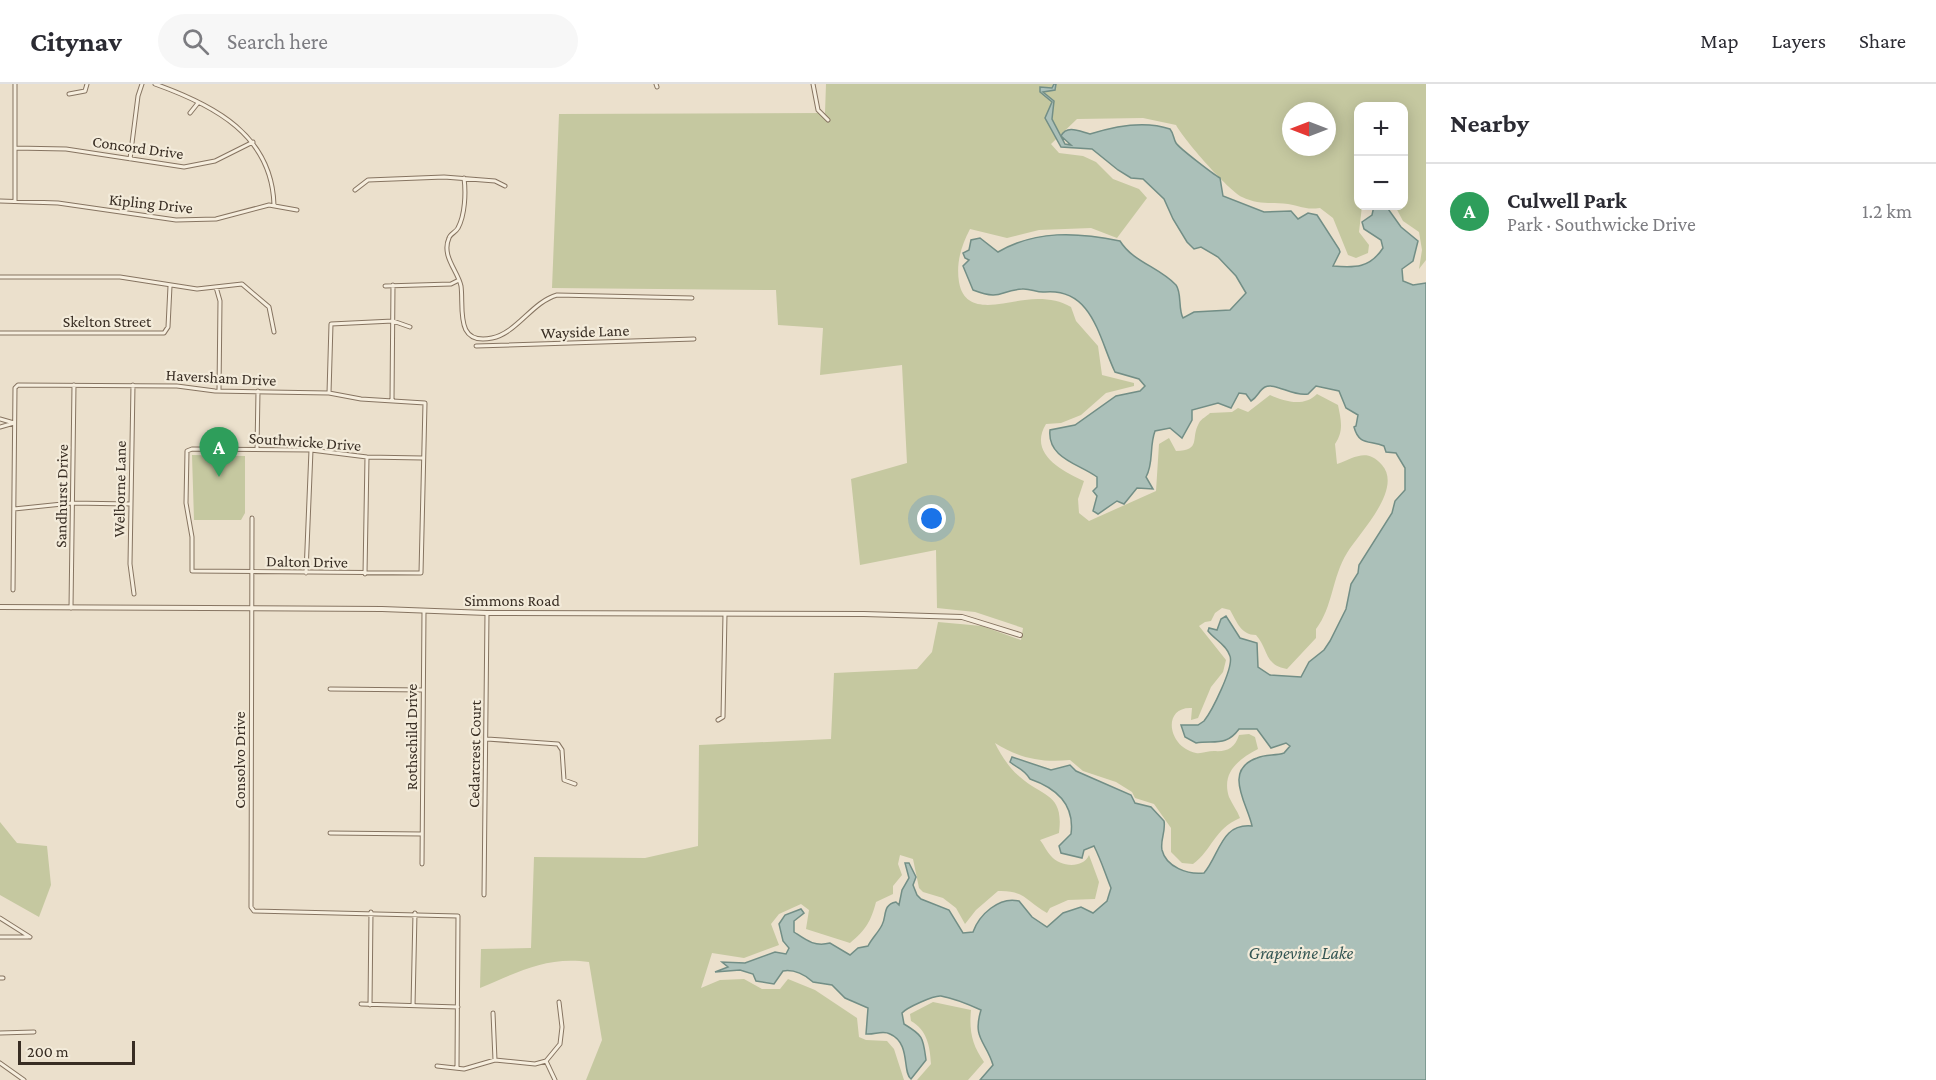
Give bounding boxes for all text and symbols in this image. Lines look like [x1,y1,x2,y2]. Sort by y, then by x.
search box [158,14,578,68]
icon: search [179,25,212,58]
text: Citynav [30,26,122,57]
text: Search here [227,29,328,54]
text: Map [1700,29,1739,53]
text: Layers [1772,29,1826,53]
text: Share [1859,29,1906,53]
north arrow [1282,102,1336,156]
map controls [1354,102,1408,210]
button: + [1354,102,1408,156]
text: Nearby [1450,109,1529,138]
street label: Concord Drive [91,133,185,162]
button: − [1354,156,1408,210]
text: Culwell Park [1507,188,1627,213]
street label: Kipling Drive [108,191,194,217]
text: A [1464,200,1475,222]
text: 1.2 km [1862,200,1912,222]
text: Park · Southwicke Drive [1507,213,1696,235]
street label: Skelton Street [63,313,152,330]
street label: Wayside Lane [540,321,630,343]
street label: Haversham Drive [165,366,277,389]
pin: A [200,428,238,477]
street label: Southwicke Drive [248,429,362,454]
street label: Welborne Lane [110,441,129,538]
street label: Sandhurst Drive [52,444,71,548]
your location [917,504,946,533]
street label: Dalton Drive [266,552,348,571]
street label: Simmons Road [464,592,560,609]
street label: Rothschild Drive [403,684,420,790]
street label: Cedarcrest Court [465,699,484,808]
street label: Consolvo Drive [231,711,248,809]
water label: Grapevine Lake [1249,943,1354,963]
scale bar [18,1038,135,1066]
text: 200 m [27,1043,69,1060]

